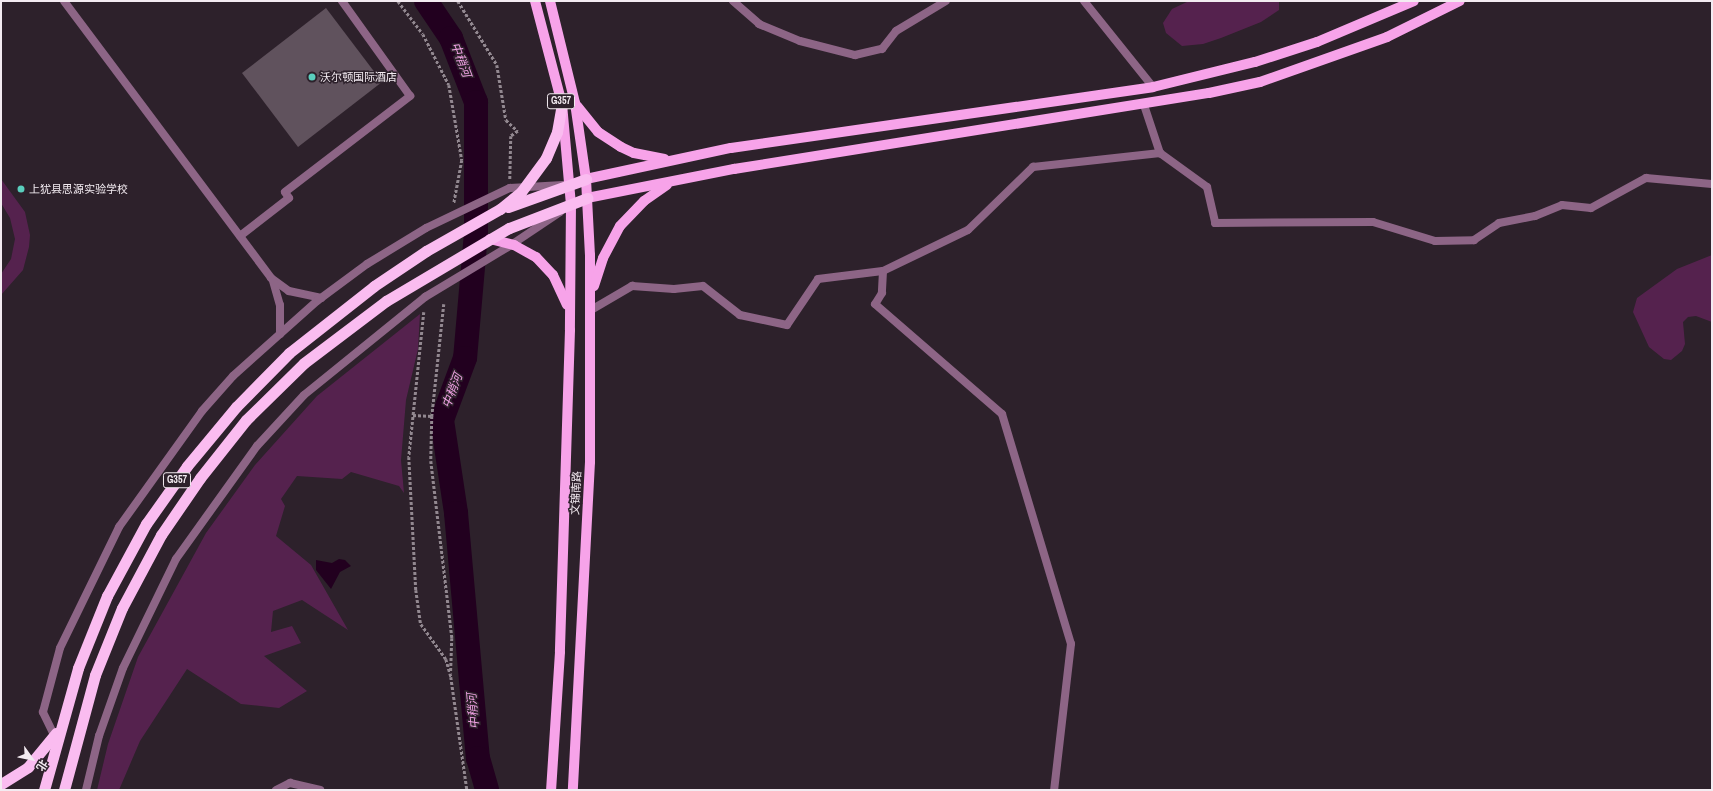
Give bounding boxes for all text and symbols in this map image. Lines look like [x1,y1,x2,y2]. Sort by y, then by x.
water label: 中稍河 [447,41,473,79]
place label: 沃尔顿国际酒店 [320,70,397,84]
marker: 沃尔顿国际酒店 [307,72,317,82]
road number: G357 [546,93,576,109]
place label: 上犹县思源实验学校 [29,182,128,196]
marker: 上犹县思源实验学校 [16,184,26,194]
water label: 中稍河 [440,372,466,410]
street label: 文锦南路 [568,471,584,515]
road number: G357 [162,472,192,488]
water label: 中稍河 [465,692,483,730]
north arrow [12,739,52,779]
text: 北 [33,757,51,774]

